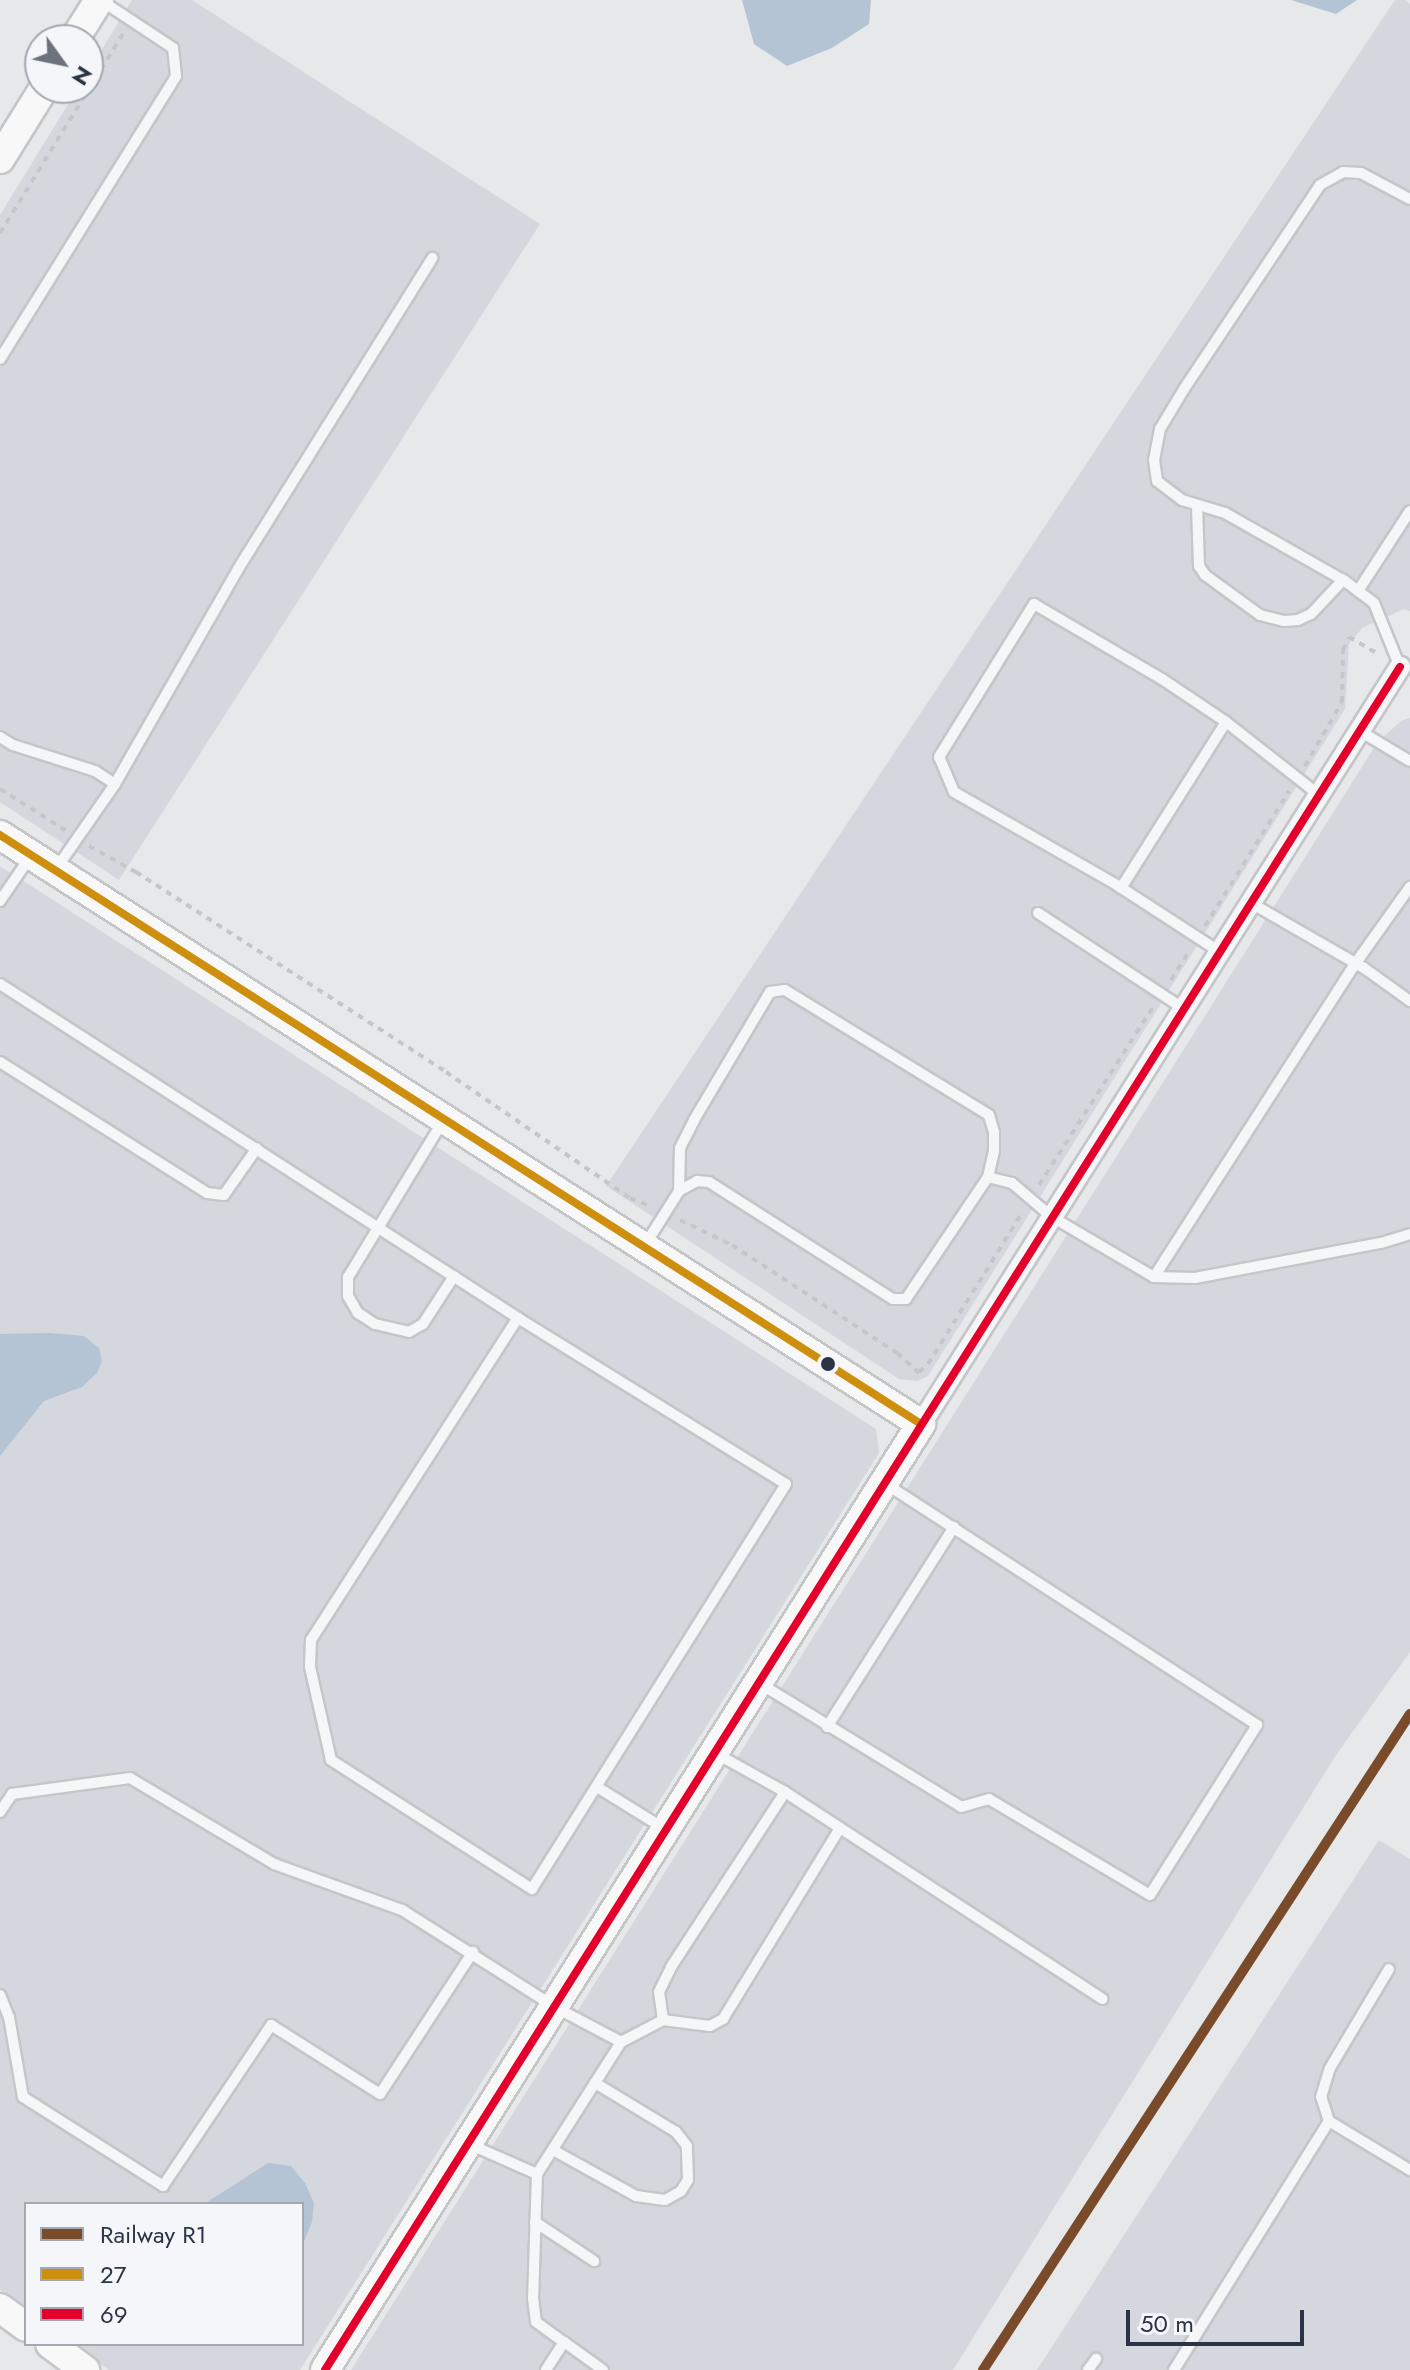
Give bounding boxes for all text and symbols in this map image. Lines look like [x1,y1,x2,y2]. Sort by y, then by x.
north arrow [24,24,104,104]
text: N [64,60,101,92]
unlabelled marker [820,1356,836,1372]
legend [24,2202,304,2346]
text: Railway R1 [100,2217,207,2252]
text: 27 [100,2257,126,2292]
scale bar [1130,2294,1308,2344]
text: 69 [100,2297,128,2332]
text: 50 m [1140,2306,1194,2341]

